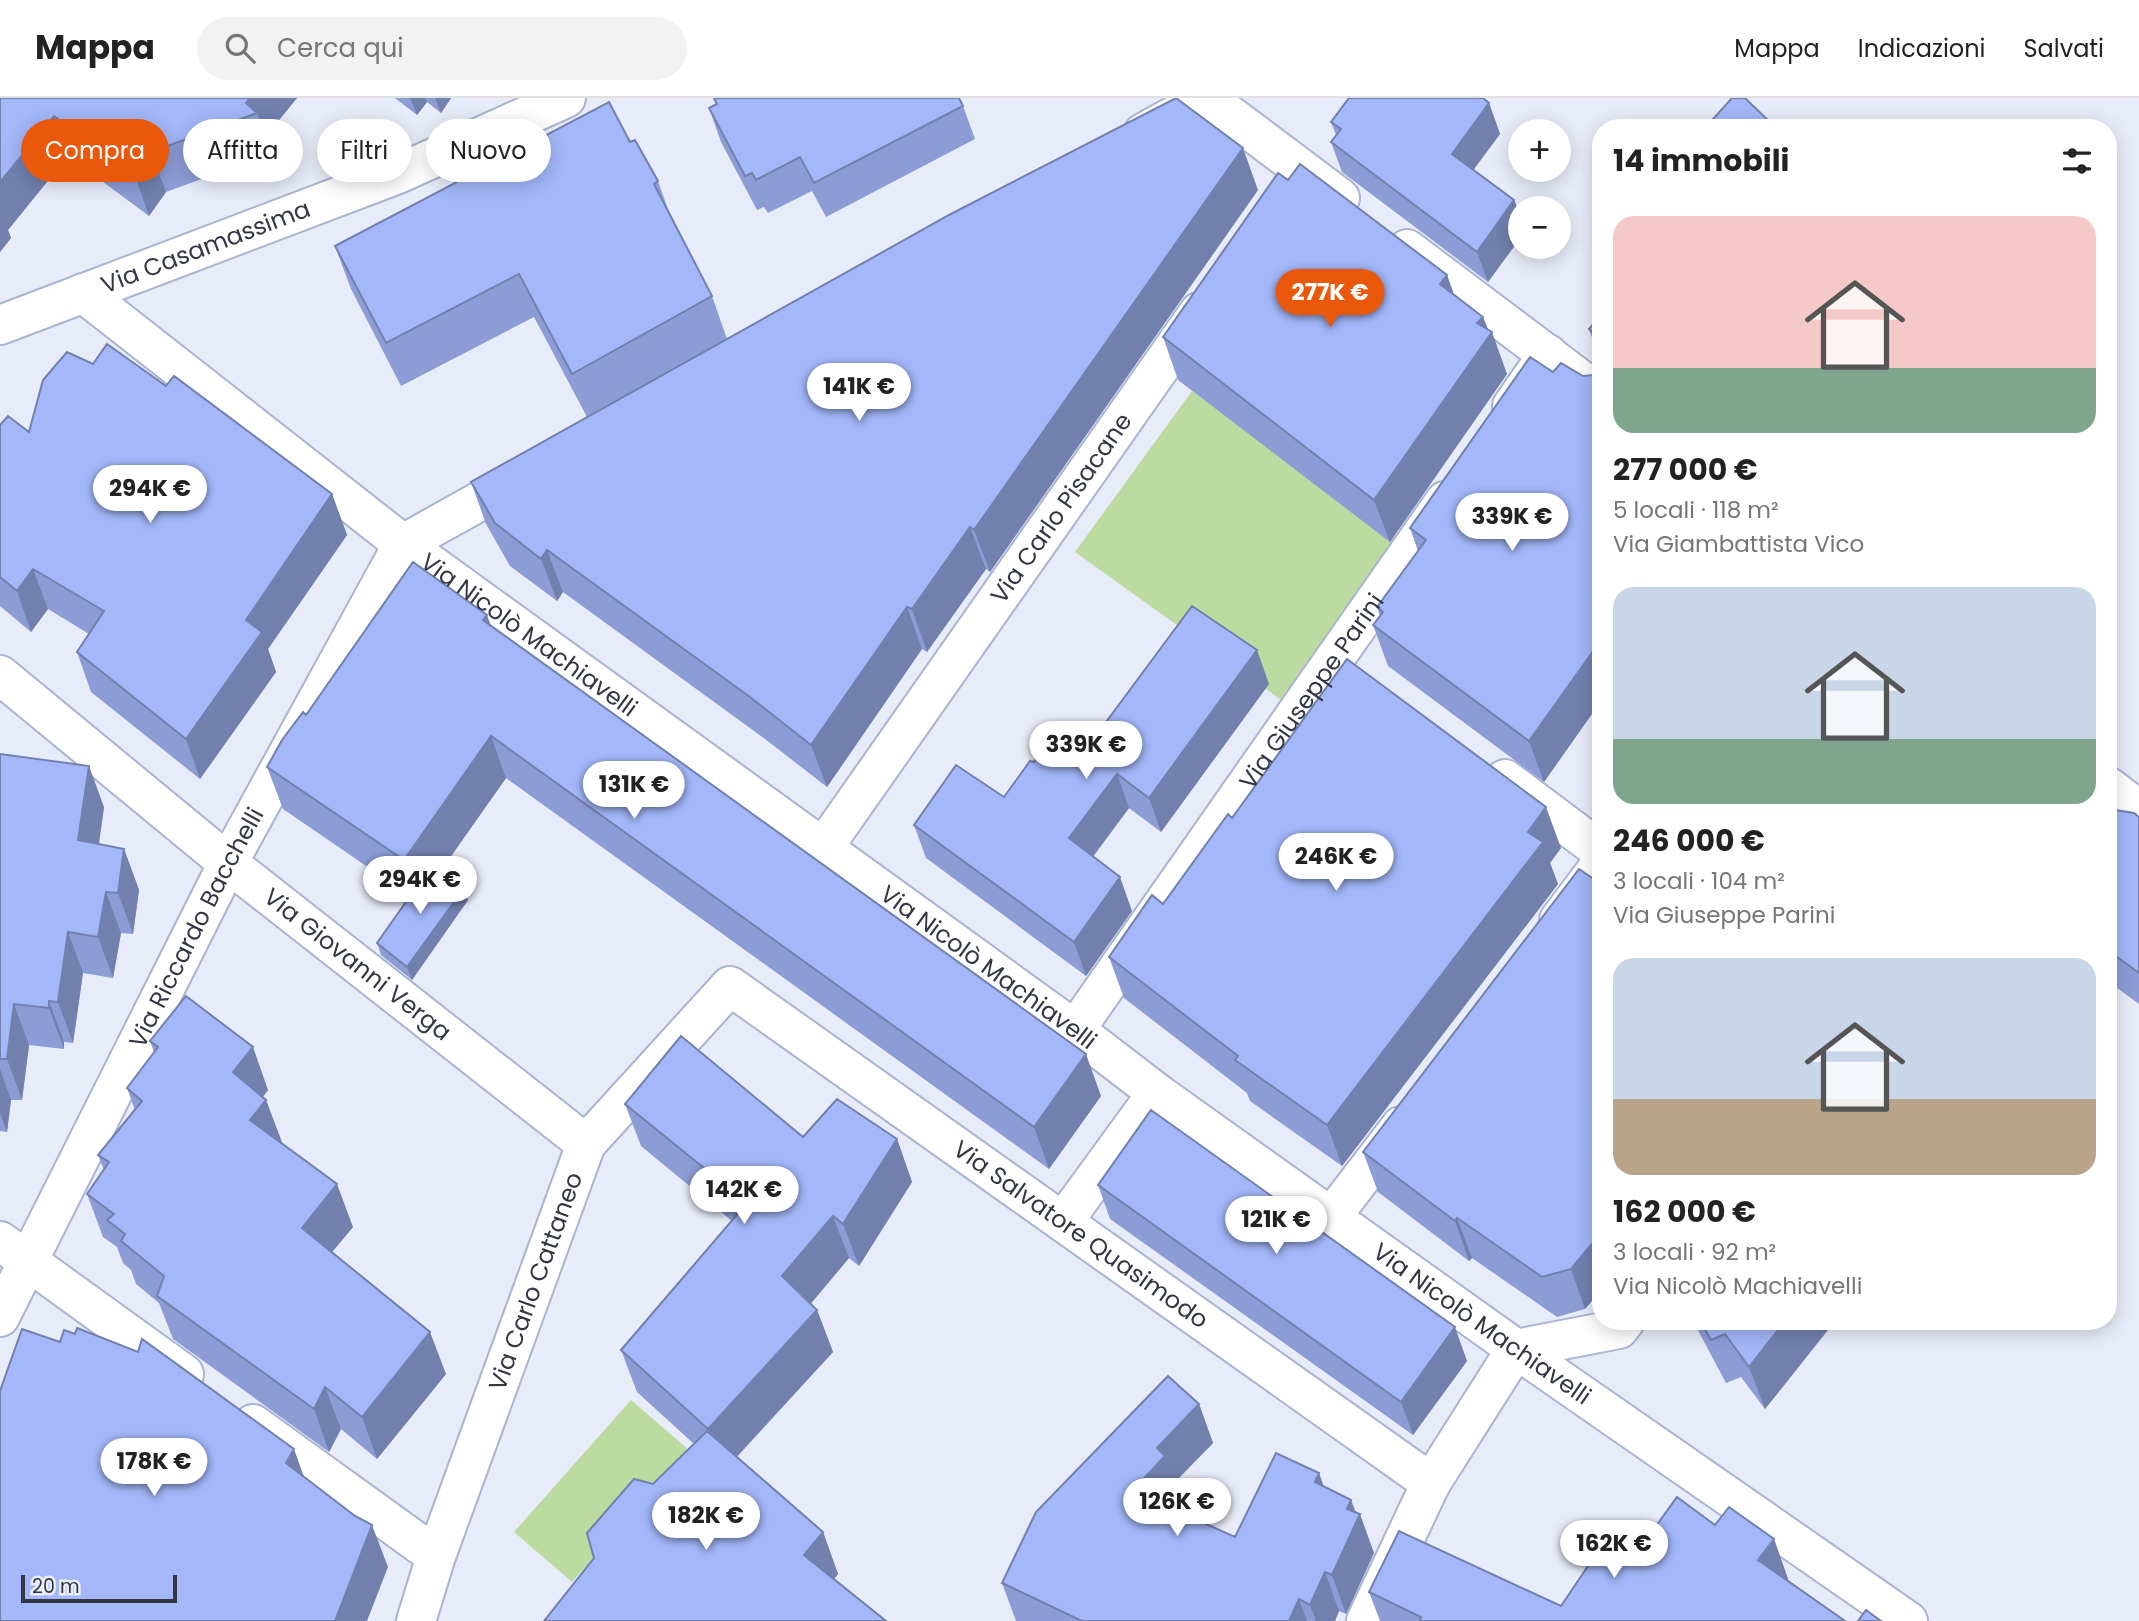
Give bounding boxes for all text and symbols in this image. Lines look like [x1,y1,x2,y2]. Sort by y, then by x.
search box [197,17,687,80]
text: Mappa [35,24,155,71]
icon: search [221,29,259,67]
text: Cerca qui [277,30,404,66]
text: Mappa [1734,32,1820,65]
text: Indicazioni [1858,32,1985,65]
text: Salvati [2023,32,2104,65]
chip: Compra [21,119,169,182]
chip: Affitta [183,119,303,182]
chip: Filtri [317,119,412,182]
chip: Nuovo [426,119,551,182]
map controls [1508,119,1571,259]
button: + [1508,119,1571,182]
text: 14 immobili [1613,139,1789,182]
icon: filters [2058,142,2096,180]
street label: Via Casamassima [96,192,315,301]
button: − [1508,196,1571,259]
icon: home [1792,262,1918,388]
pin: 277K € [1273,270,1387,329]
text: 277K € [1292,276,1368,308]
pin: 141K € [802,364,916,423]
text: 141K € [823,370,895,402]
street label: Via Carlo Pisacane [983,406,1139,610]
text: 277 000 € [1613,448,1758,491]
pin: 294K € [93,466,207,525]
text: 294K € [109,472,191,504]
pin: 339K € [1455,494,1569,553]
text: 5 locali · 118 m² [1613,494,1779,526]
text: 339K € [1471,500,1553,532]
text: Via Giambattista Vico [1613,528,1864,560]
street label: Via Nicolò Machiavelli [414,545,644,724]
street label: Via Giuseppe Parini [1231,587,1391,796]
icon: home [1792,633,1918,759]
pin: 339K € [1029,722,1143,781]
text: 339K € [1045,728,1127,760]
pin: 131K € [577,762,691,821]
text: 131K € [599,768,669,800]
street label: Via Riccardo Bacchelli [121,801,271,1053]
text: 246 000 € [1613,819,1765,862]
pin: 246K € [1279,834,1393,893]
text: 246K € [1295,840,1377,872]
pin: 294K € [363,856,477,916]
text: 294K € [379,863,461,895]
text: 3 locali · 104 m² [1613,865,1785,897]
street label: Via Nicolò Machiavelli [873,877,1104,1057]
street label: Via Giovanni Verga [257,880,458,1048]
text: Via Giuseppe Parini [1613,899,1835,931]
icon: home [1792,1004,1918,1130]
street label: Via Salvatore Quasimodo [947,1132,1215,1336]
pin: 142K € [687,1166,801,1226]
street label: Via Carlo Cattaneo [481,1168,590,1395]
text: 142K € [706,1173,782,1205]
text: 162 000 € [1613,1190,1756,1233]
pin: 121K € [1219,1196,1333,1256]
text: 121K € [1241,1203,1311,1235]
street label: Via Nicolò Machiavelli [1366,1235,1598,1412]
text: 3 locali · 92 m² [1613,1236,1776,1268]
text: Via Nicolò Machiavelli [1613,1270,1862,1302]
pin: 178K € [97,1438,211,1498]
text: 178K € [116,1445,192,1477]
pin: 126K € [1120,1478,1234,1538]
text: 126K € [1139,1485,1215,1517]
pin: 182K € [649,1492,763,1552]
text: 182K € [668,1499,744,1531]
pin: 162K € [1557,1520,1671,1580]
text: 162K € [1576,1527,1652,1559]
scale bar [21,1572,177,1604]
text: 20 m [32,1573,80,1600]

